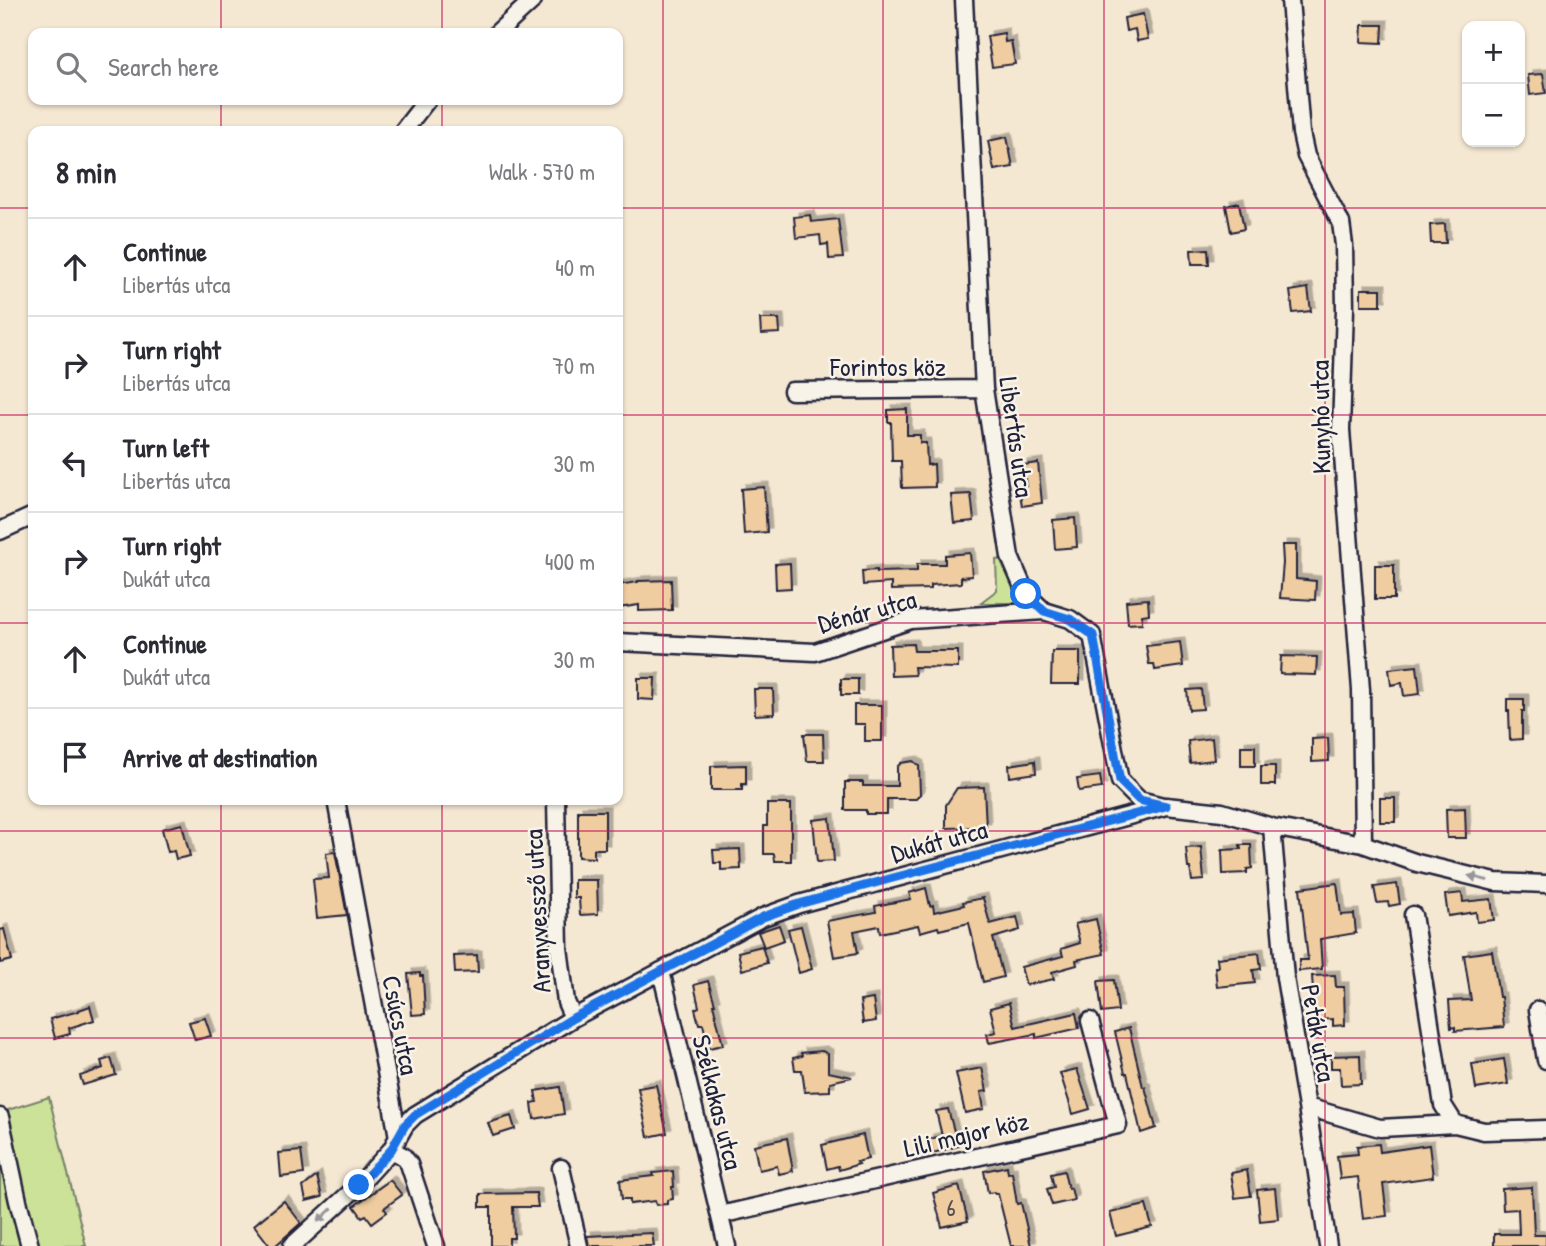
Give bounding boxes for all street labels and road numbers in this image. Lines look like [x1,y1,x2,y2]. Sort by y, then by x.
street label: Forintos köz [829,349,946,384]
street label: Kunyhó utca [1302,360,1338,474]
street label: Libertás utca [991,374,1043,500]
street label: Dénár utca [814,581,920,641]
street label: Dukát utca [887,811,991,871]
street label: Aranyvessző utca [515,828,559,994]
street label: Csúcs utca [374,972,428,1078]
street label: Peták utca [1293,982,1345,1084]
street label: Szélkakas utca [684,1031,752,1173]
street label: Lili major köz [900,1103,1032,1165]

